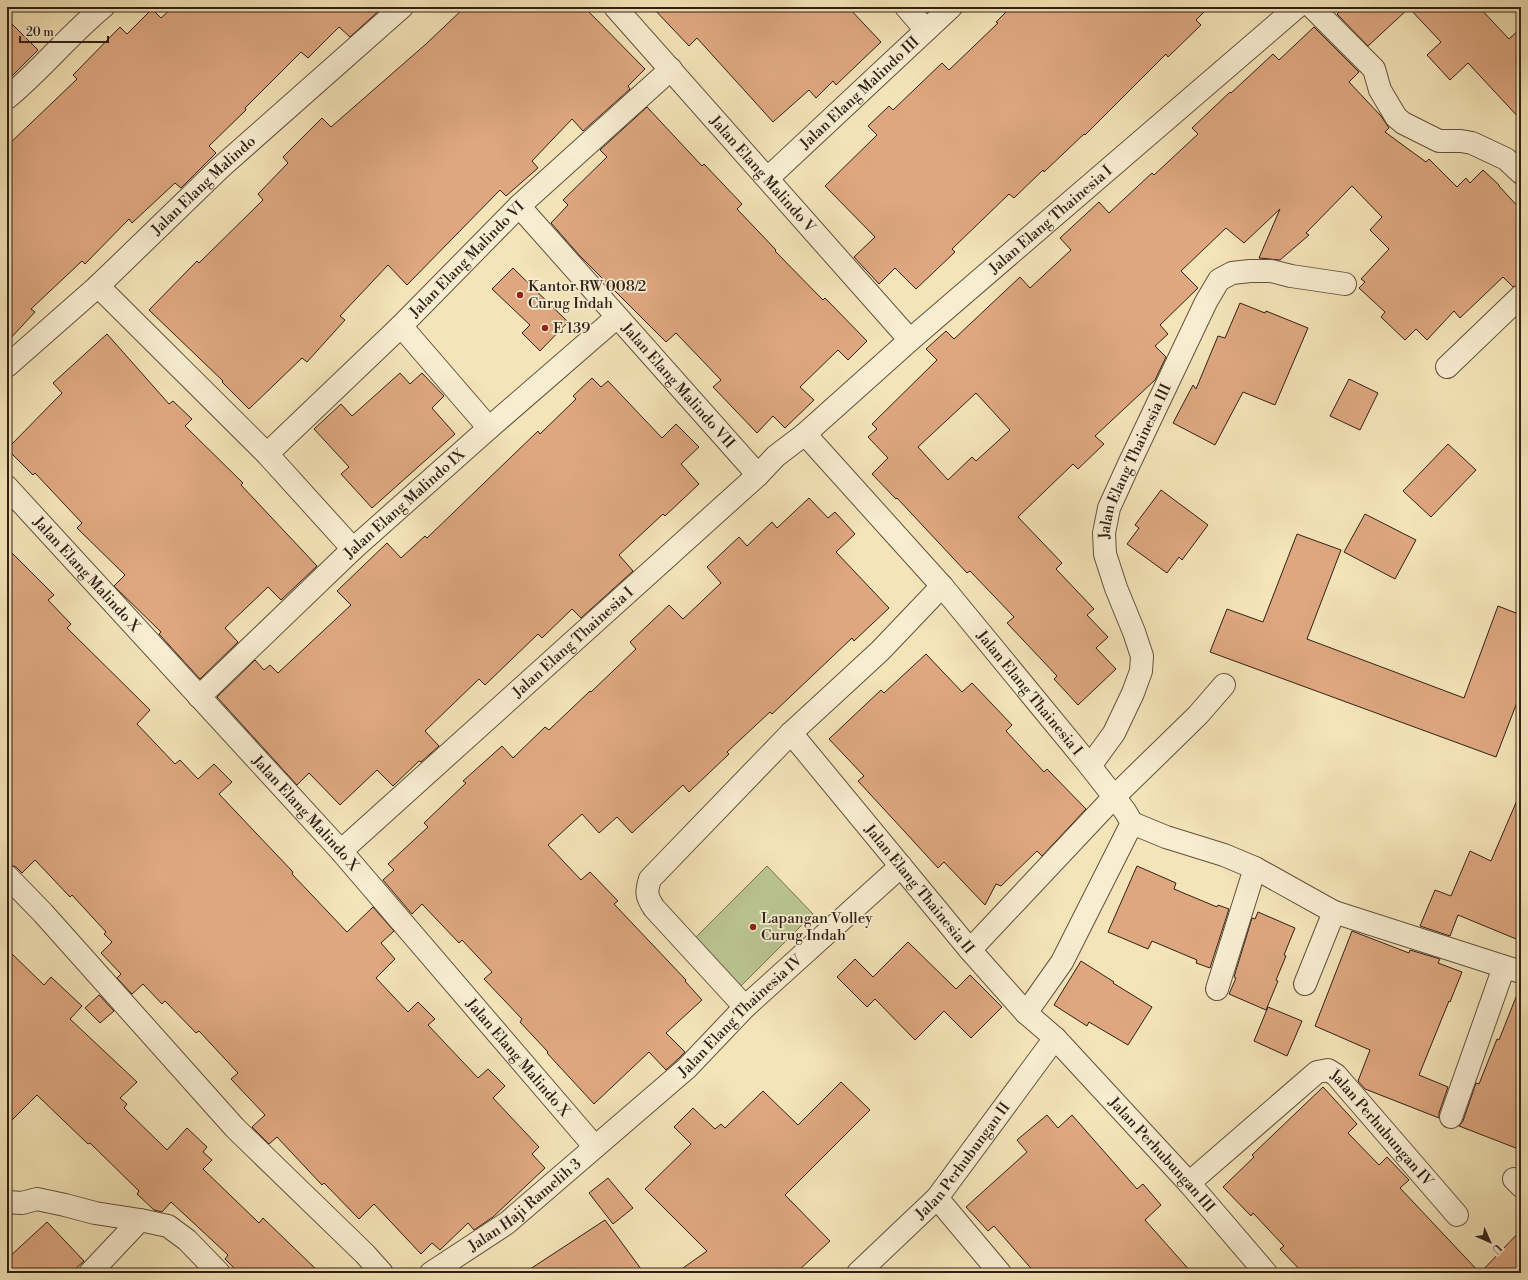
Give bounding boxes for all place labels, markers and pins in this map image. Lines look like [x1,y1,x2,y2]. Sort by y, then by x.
place label: Kantor RW 008/2 Curug Indah [528,277,646,313]
marker: Kantor RW 008/2 Curug Indah [515,290,525,300]
place label: E 139 [553,319,590,338]
marker: E 139 [540,323,550,333]
place label: Lapangan Volley Curug Indah [761,909,873,945]
marker: Lapangan Volley Curug Indah [748,922,758,932]

